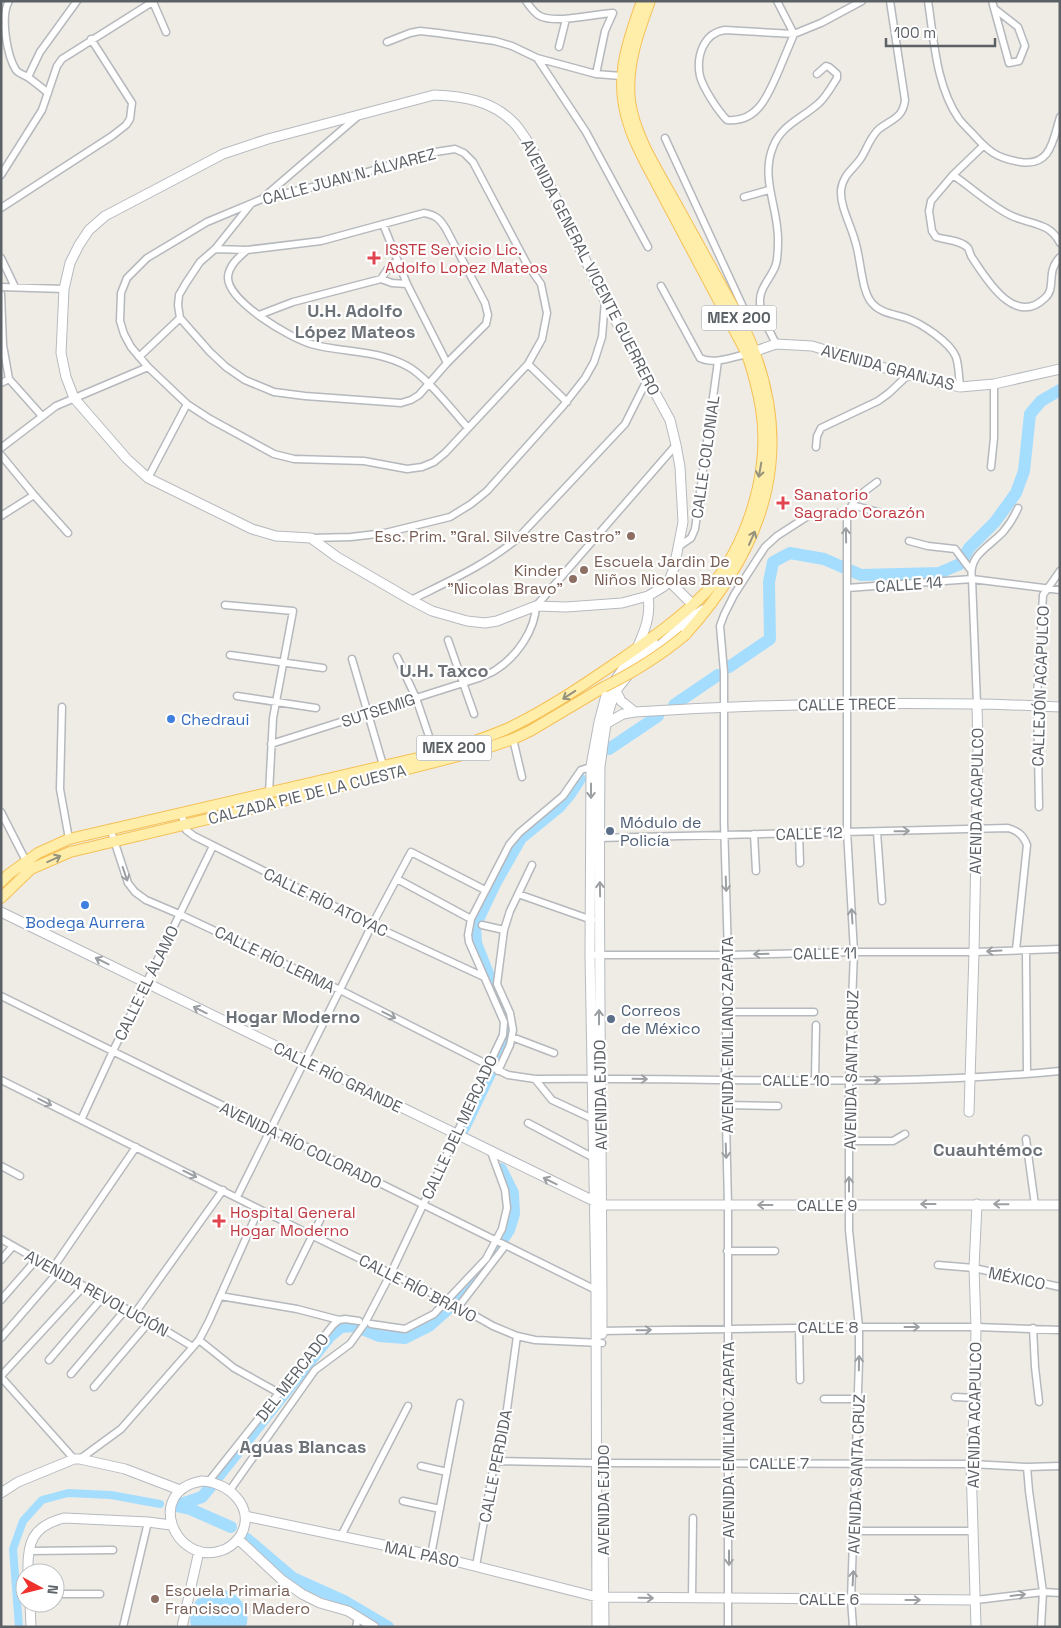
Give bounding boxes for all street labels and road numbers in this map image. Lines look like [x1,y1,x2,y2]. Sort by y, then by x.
street label: AVENIDA GENERAL VICENTE GUERRERO [516,135,665,399]
street label: CALLE JUAN N. ÁLVAREZ [260,143,438,210]
road number: MEX 200 [702,306,776,330]
street label: AVENIDA GRANJAS [819,340,957,395]
street label: CALLE COLONIAL [686,394,725,520]
street label: CALLE 14 [875,572,943,597]
street label: CALLEJÓN ACAPULCO [1027,605,1054,767]
street label: SUTSEMIG [338,689,418,732]
street label: CALLE TRECE [798,693,896,716]
street label: AVENIDA ACAPULCO [965,727,988,875]
road number: MEX 200 [416,736,492,760]
street label: CALZADA PIE DE LA CUESTA [206,760,408,829]
street label: CALLE 12 [775,822,843,845]
street label: CALLE RÍO ATOYAC [260,863,392,942]
street label: CALLE RÍO LERMA [211,921,338,998]
street label: CALLE EL ÁLAMO [110,922,183,1044]
street label: AVENIDA EMILIANO ZAPATA [717,936,738,1134]
street label: CALLE 11 [793,942,857,965]
street label: AVENIDA SANTA CRUZ [840,990,863,1150]
street label: CALLE RÍO GRANDE [270,1037,406,1118]
street label: AVENIDA EJIDO [589,1039,612,1151]
street label: CALLE DEL MERCADO [417,1051,502,1203]
street label: CALLE 10 [762,1070,830,1091]
street label: AVENIDA RÍO COLORADO [216,1097,385,1194]
street label: CALLE 9 [797,1195,857,1216]
street label: AVENIDA REVOLUCIÓN [21,1245,172,1342]
street label: CALLE RÍO BRAVO [355,1250,480,1327]
street label: MÉXICO [986,1262,1047,1295]
street label: CALLE 8 [798,1317,858,1338]
street label: DEL MERCADO [251,1329,333,1426]
street label: AVENIDA EMILIANO ZAPATA [718,1341,739,1539]
street label: AVENIDA ACAPULCO [963,1341,986,1489]
street label: AVENIDA SANTA CRUZ [843,1394,870,1554]
street label: CALLE PERDIDA [474,1408,517,1524]
street label: AVENIDA EJIDO [593,1445,614,1555]
street label: CALLE 7 [749,1453,809,1474]
street label: MAL PASO [383,1536,461,1573]
street label: CALLE 6 [799,1589,859,1610]

